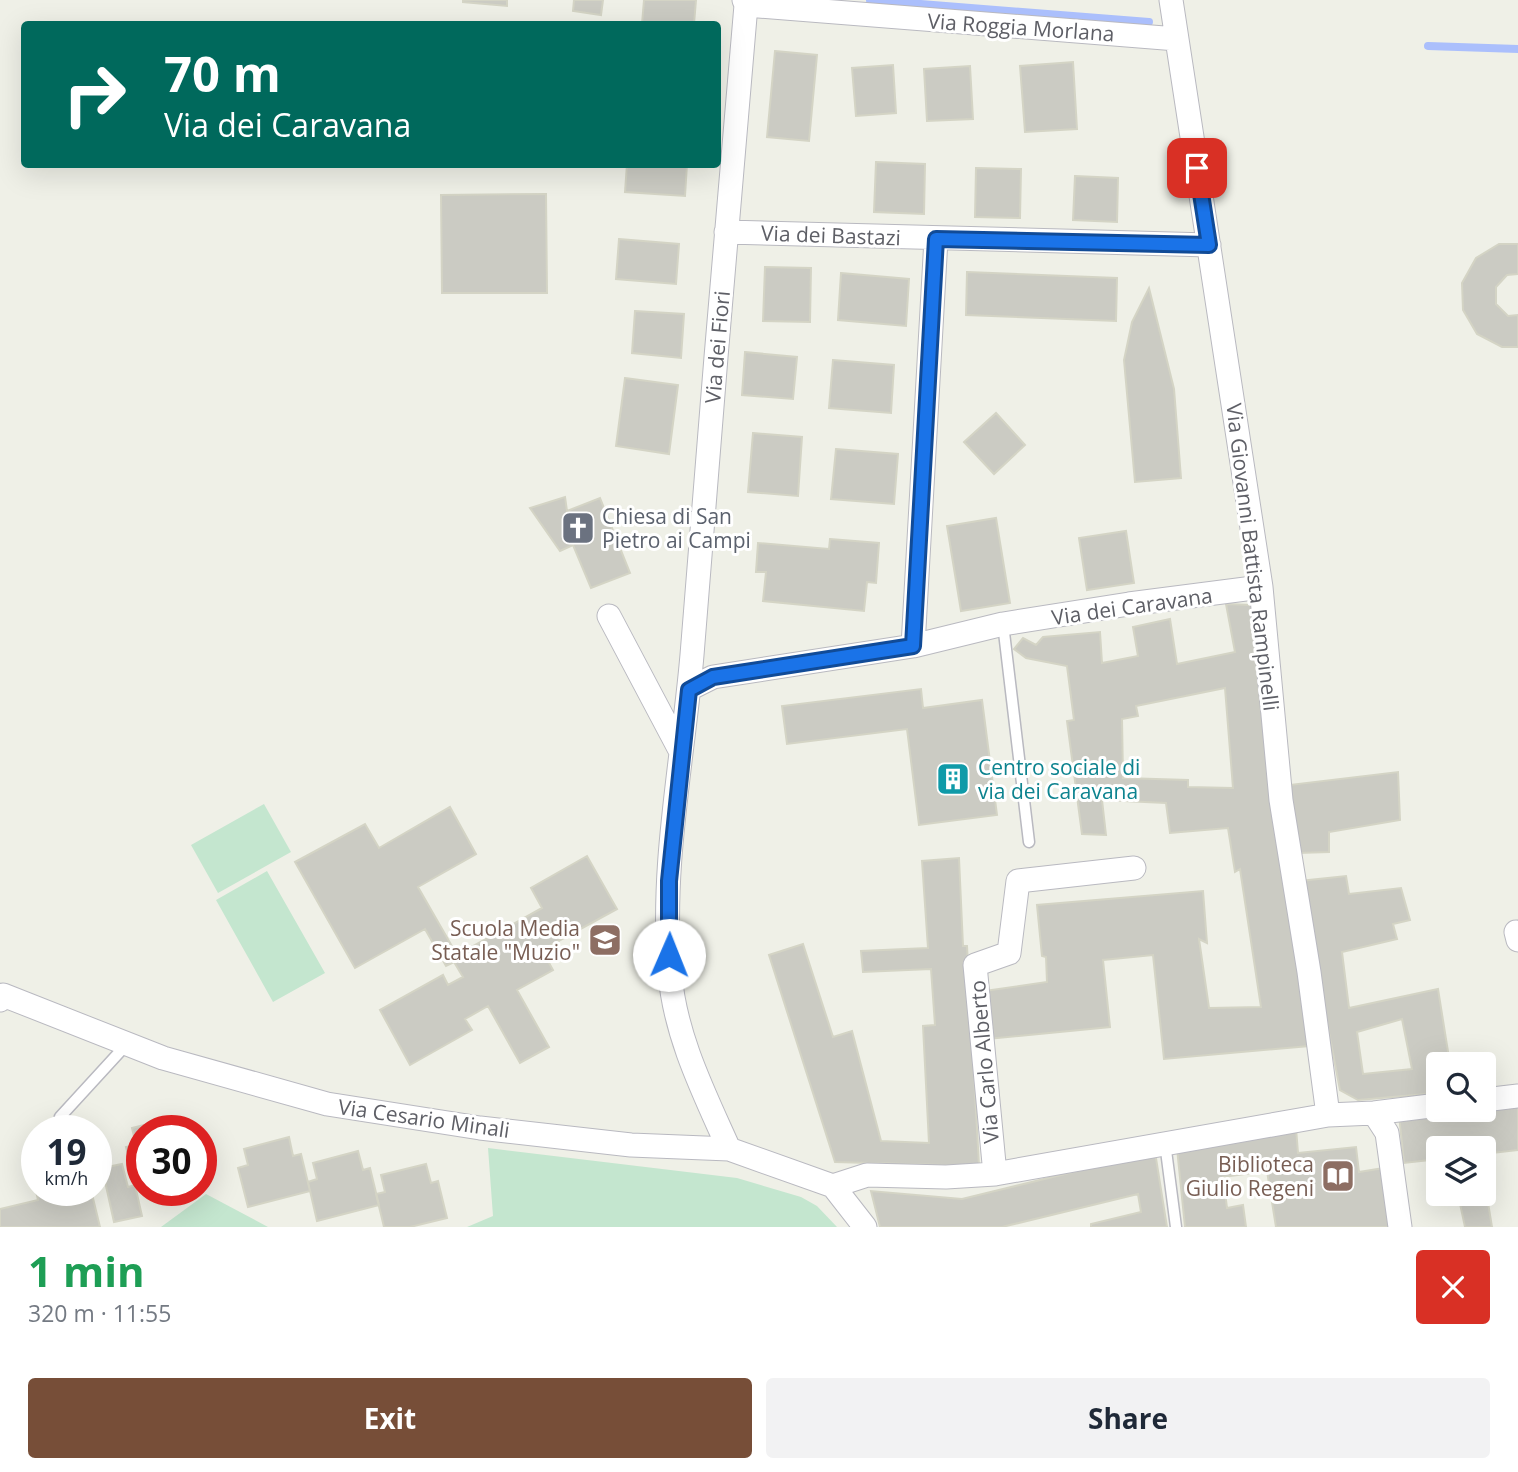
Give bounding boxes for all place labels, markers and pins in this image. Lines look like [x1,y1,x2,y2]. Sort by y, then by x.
pin [1167,138,1227,198]
place label: Chiesa di San Pietro ai Campi [602,502,751,554]
church icon: Chiesa di San Pietro ai Campi [559,509,597,547]
place label: Centro sociale di via dei Caravana [978,753,1140,805]
building icon: Centro sociale di via dei Caravana [934,760,972,798]
place label: Scuola Media Statale "Muzio" [431,914,580,966]
school or university icon: Scuola Media Statale "Muzio" [586,921,624,959]
place label: Biblioteca Giulio Regeni [1186,1150,1314,1202]
library icon: Biblioteca Giulio Regeni [1319,1157,1357,1195]

